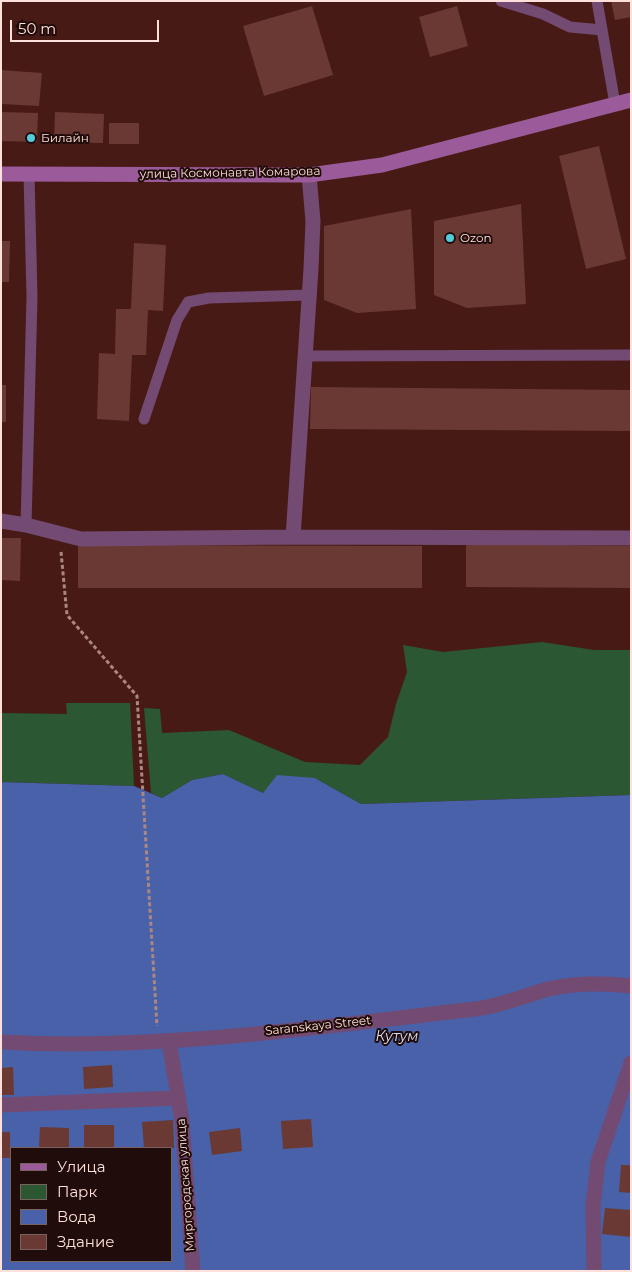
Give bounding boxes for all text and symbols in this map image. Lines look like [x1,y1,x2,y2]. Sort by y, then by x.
scale bar [12,10,161,42]
text: 50 m [18,19,56,38]
place label: Билайн [41,131,89,145]
marker: Билайн [25,132,37,144]
street label: улица Космонавта Комарова [140,164,320,182]
place label: Ozon [460,231,492,245]
marker: Ozon [444,232,456,244]
street label: Saranskaya Street [264,1013,372,1039]
water label: Кутум [376,1029,418,1045]
street label: Миргородская улица [174,1118,198,1252]
legend [10,1147,172,1262]
text: Улица [57,1157,105,1176]
text: Парк [57,1182,97,1201]
text: Вода [57,1207,96,1226]
text: Здание [57,1232,115,1251]

